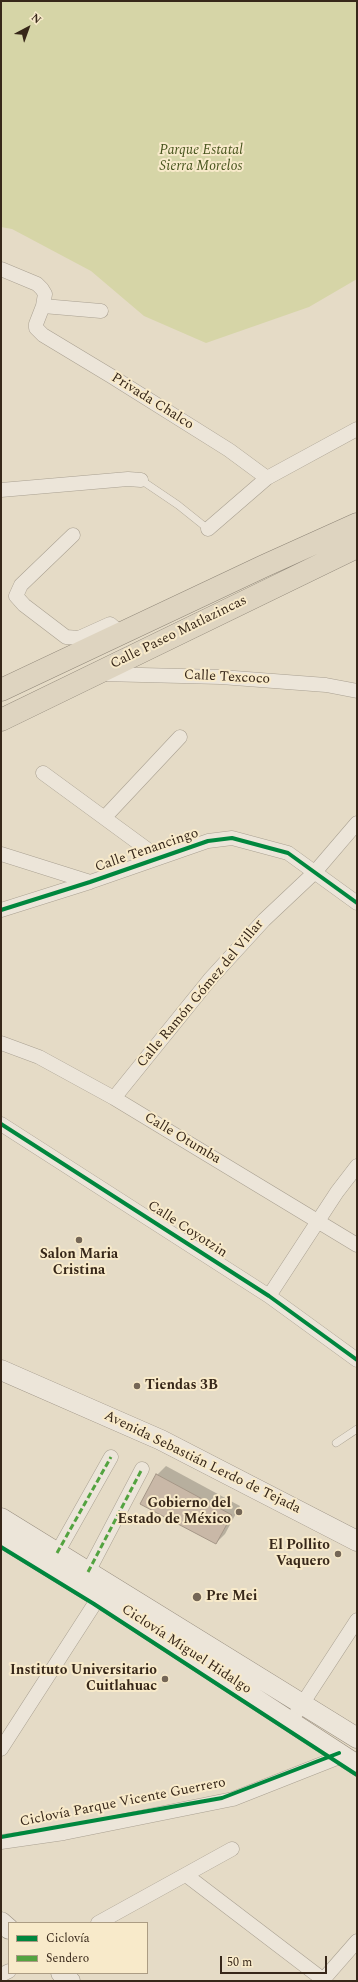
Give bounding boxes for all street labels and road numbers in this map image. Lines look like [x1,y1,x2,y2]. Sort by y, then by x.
street label: Privada Chalco [108,370,196,434]
street label: Calle Paseo Matlazincas [108,593,250,673]
street label: Calle Texcoco [184,667,270,689]
street label: Calle Tenancingo [93,825,201,877]
street label: Calle Ramón Gómez del Villar [134,917,268,1071]
street label: Calle Otumba [141,1110,223,1168]
street label: Calle Coyotzin [144,1198,230,1262]
street label: Avenida Sebastián Lerdo de Tejada [101,1408,303,1518]
street label: Ciclovía Miguel Hidalgo [118,1602,254,1698]
street label: Ciclovía Parque Vicente Guerrero [19,1775,227,1831]

